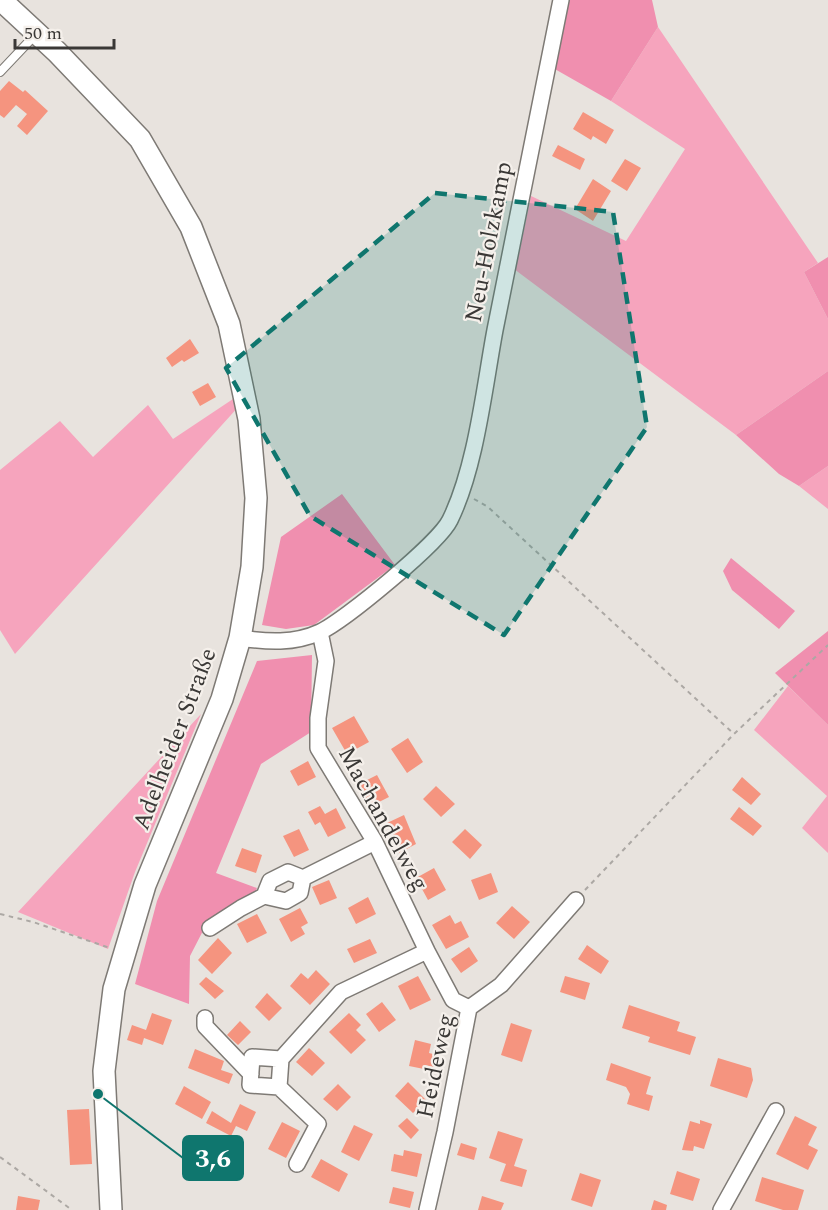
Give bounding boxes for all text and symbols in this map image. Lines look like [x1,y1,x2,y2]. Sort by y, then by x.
scale bar [15,12,114,50]
text: 50 m [24,20,62,47]
street label: Neu-Holzkamp [456,159,522,325]
street label: Adelheider Straße [124,643,226,835]
street label: Machandelweg [328,740,438,898]
street label: Heideweg [407,1010,465,1122]
callout: 3,6 [183,1136,243,1180]
text: 3,6 [195,1139,231,1179]

